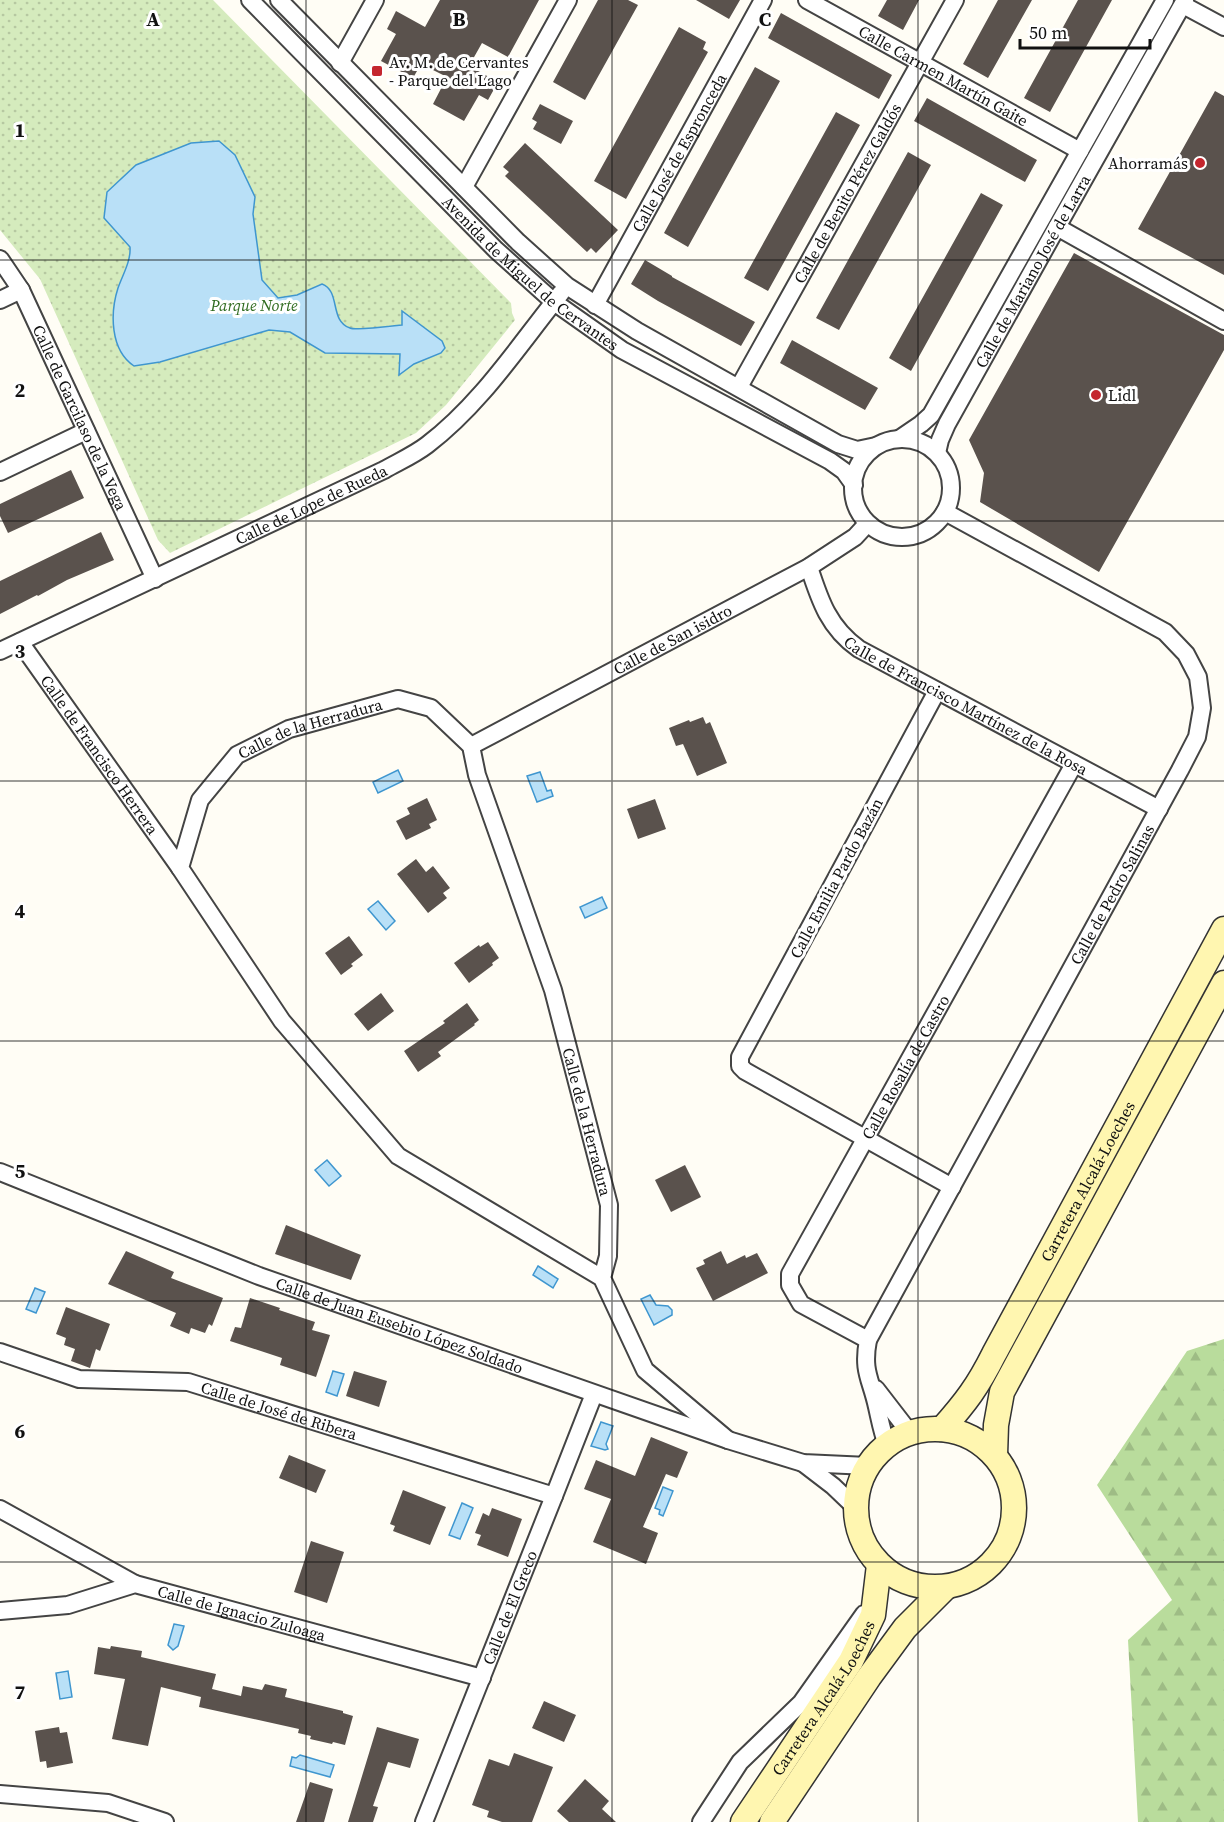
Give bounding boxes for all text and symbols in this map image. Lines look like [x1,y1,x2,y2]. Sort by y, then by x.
text: A [146,5,160,33]
text: B [452,5,466,33]
text: C [759,5,771,33]
scale bar [1020,12,1150,50]
street label: Calle Carmen Martín Gaite [855,20,1032,131]
text: 50 m [1029,20,1067,45]
place label: Av. M. de Cervantes - Parque del Lago [389,51,529,91]
marker: Av. M. de Cervantes - Parque del Lago [370,64,384,78]
street label: Calle José de Espronceda [626,69,732,236]
street label: Calle de Benito Pérez Galdós [788,99,906,287]
text: 1 [15,116,25,144]
place label: Ahorramás [1108,152,1188,174]
marker: Ahorramás [1193,156,1207,170]
street label: Calle de Mariano José de Larra [970,170,1096,372]
street label: Avenida de Miguel de Cervantes [437,191,623,355]
park label: Parque Norte [209,294,298,316]
street label: Calle de Garcilaso de la Vega [28,321,133,515]
text: 2 [15,376,26,404]
place label: Lidl [1108,384,1136,406]
marker: Lidl [1089,388,1103,402]
street label: Calle de Lope de Rueda [231,459,392,550]
street label: Calle de San isidro [609,599,736,680]
street label: Calle de Francisco Martínez de la Rosa [839,631,1092,780]
text: 3 [15,637,26,665]
street label: Calle de Francisco Herrera [36,670,164,839]
street label: Calle de la Herradura [234,693,386,764]
street label: Calle Emilia Pardo Bazán [784,794,888,962]
street label: Calle de Pedro Salinas [1065,820,1159,968]
text: 4 [15,897,26,925]
street label: Calle Rosalía de Castro [856,991,954,1143]
street label: Calle de la Herradura [557,1045,617,1199]
street label: Carretera Alcalá-Loeches [1035,1097,1140,1265]
text: 5 [15,1157,26,1185]
street label: Calle de Juan Eusebio López Soldado [273,1272,526,1379]
street label: Calle de José de Ribera [198,1376,361,1445]
text: 6 [15,1417,26,1445]
street label: Calle de El Greco [477,1547,542,1668]
street label: Calle de Ignacio Zuloaga [155,1580,329,1646]
street label: Carretera Alcalá-Loeches [766,1617,880,1780]
text: 7 [15,1678,26,1706]

